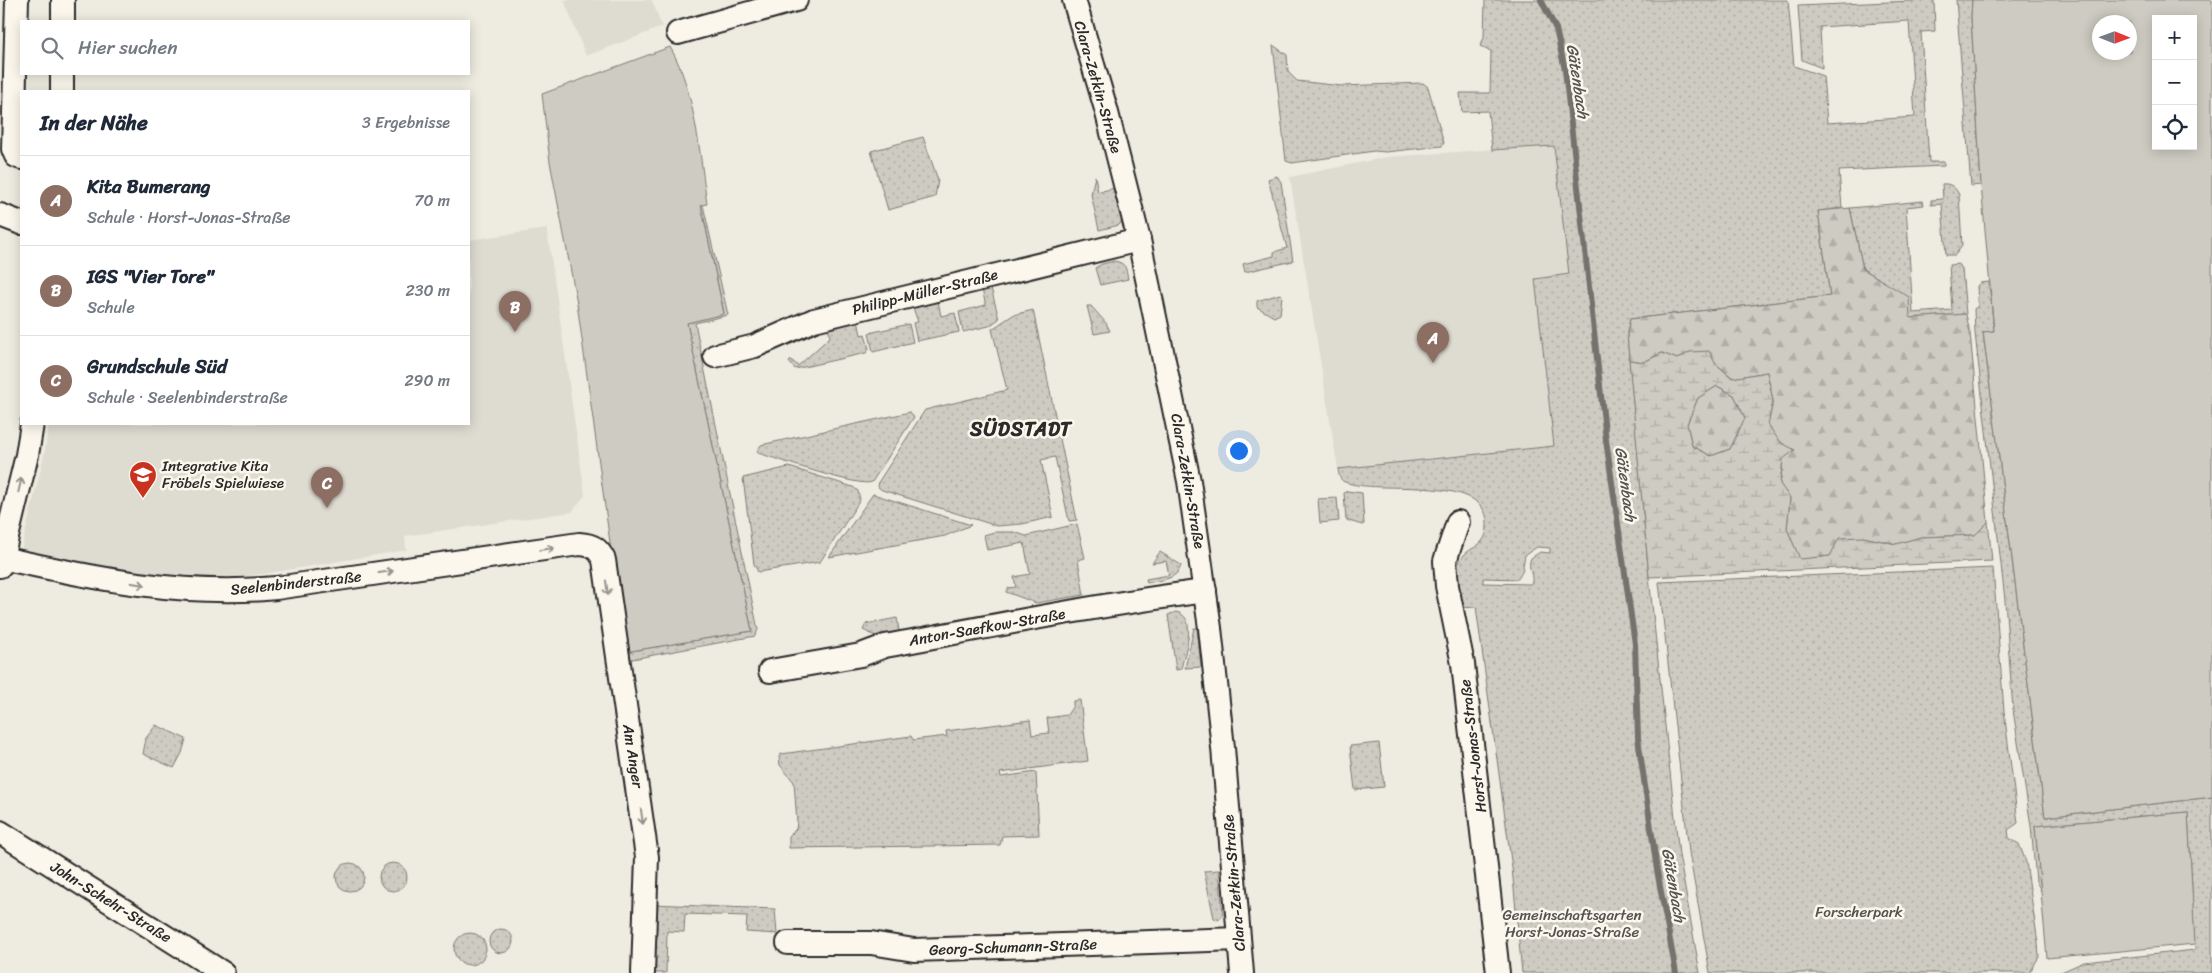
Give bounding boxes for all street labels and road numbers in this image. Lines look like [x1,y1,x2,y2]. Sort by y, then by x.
street label: Clara-Zetkin-Straße [1067,18,1129,156]
street label: Philipp-Müller-Straße [849,261,1001,323]
street label: Clara-Zetkin-Straße [1163,411,1213,551]
street label: Seelenbinderstraße [229,563,363,603]
street label: Anton-Saefkow-Straße [906,600,1067,654]
street label: Horst-Jonas-Straße [1452,678,1494,814]
street label: Am Anger [615,721,651,791]
street label: Clara-Zetkin-Straße [1215,814,1253,952]
street label: John-Schehr-Straße [44,854,177,950]
street label: Georg-Schumann-Straße [929,931,1098,963]

